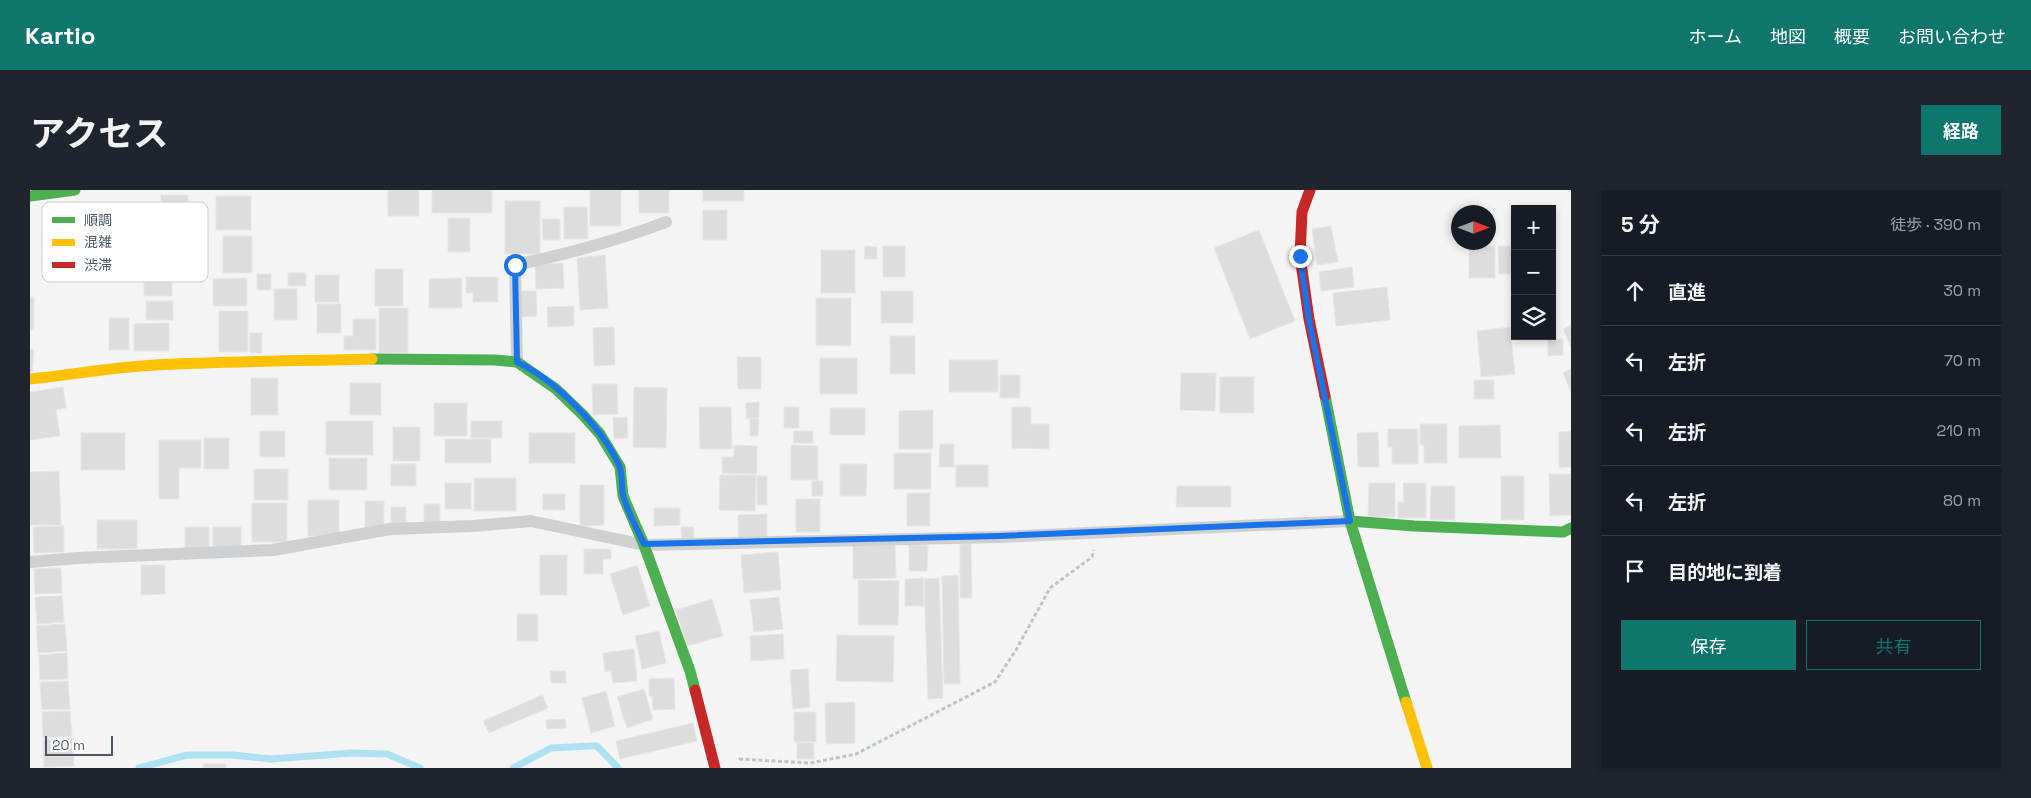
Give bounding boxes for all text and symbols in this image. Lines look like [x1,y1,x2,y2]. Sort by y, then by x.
text: Kartio [25,20,95,51]
text: ホーム [1689,25,1742,48]
text: 地図 [1770,25,1806,48]
text: 概要 [1834,25,1870,48]
text: お問い合わせ [1898,25,2006,48]
button: 経路 [1921,105,2001,155]
text: アクセス [30,112,168,156]
legend [42,202,208,282]
north arrow [1451,205,1496,250]
map controls [1511,205,1556,340]
button: + [1511,205,1556,250]
text: 順調 [84,211,112,229]
text: 5 分 [1621,211,1660,238]
text: 徒歩 · 390 m [1890,214,1981,235]
text: 混雑 [84,233,112,251]
route end [1289,245,1312,268]
button: − [1511,250,1556,295]
route start [504,254,527,277]
text: 渋滞 [84,256,112,274]
icon: ahead [1621,277,1649,305]
text: 直進 [1668,280,1706,305]
text: 30 m [1943,280,1981,301]
button: layers [1511,295,1556,340]
icon: left [1621,347,1649,375]
text: 左折 [1668,350,1706,375]
text: 70 m [1944,350,1981,371]
icon: left [1621,417,1649,445]
text: 左折 [1668,420,1706,445]
text: 210 m [1937,420,1981,441]
icon: left [1621,487,1649,515]
text: 左折 [1668,490,1706,515]
text: 80 m [1943,490,1981,511]
icon: arrive [1621,557,1649,585]
text: 目的地に到着 [1668,560,1782,585]
button: 保存 [1621,620,1796,670]
button: 共有 [1806,620,1981,670]
scale bar [45,733,112,756]
text: 20 m [52,736,85,754]

